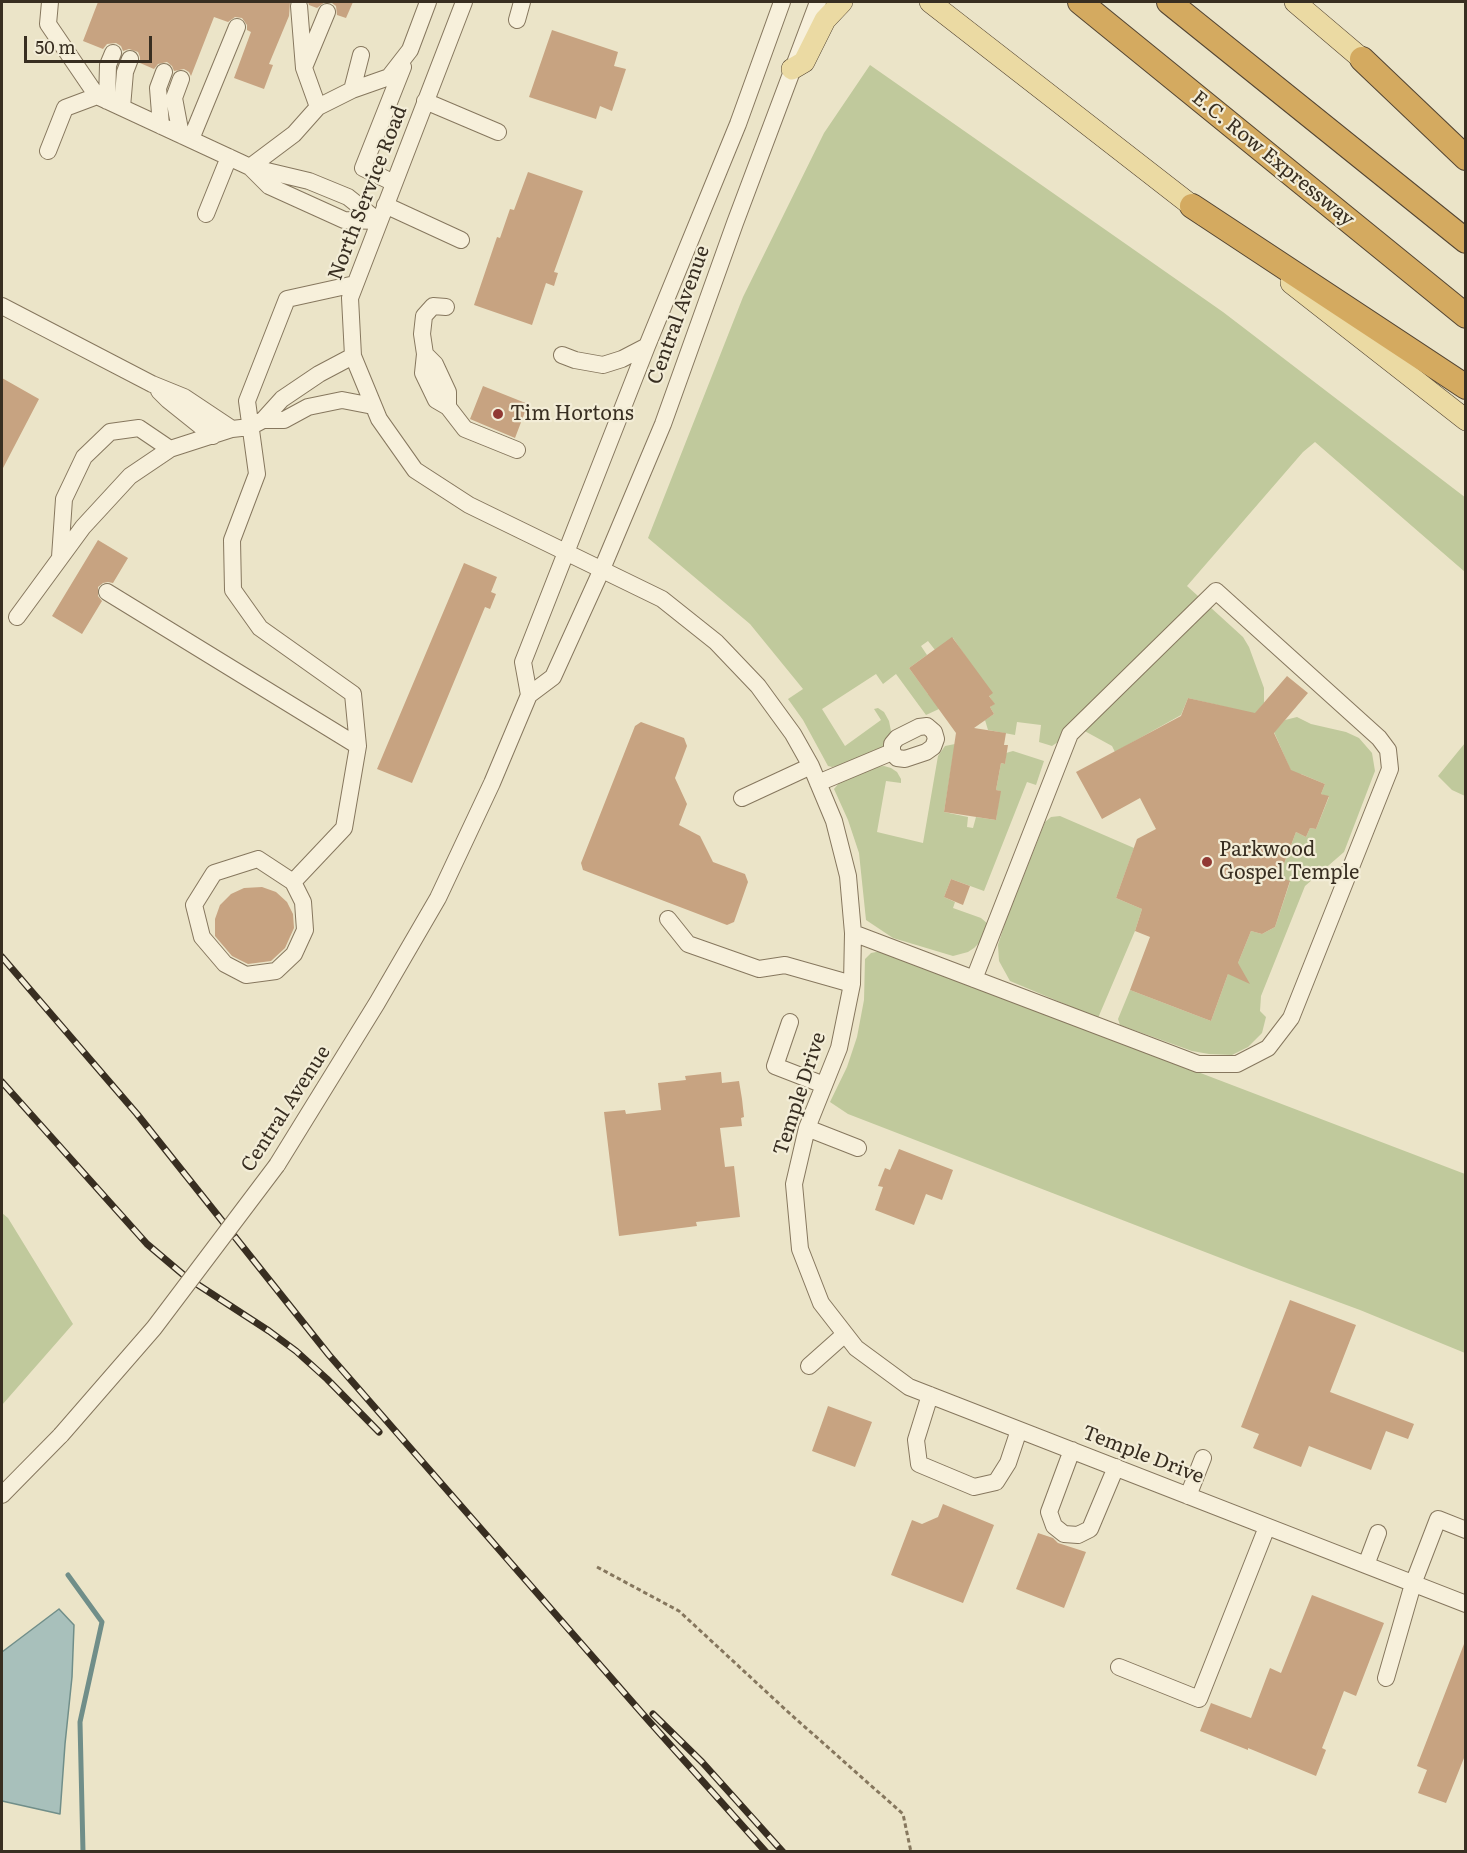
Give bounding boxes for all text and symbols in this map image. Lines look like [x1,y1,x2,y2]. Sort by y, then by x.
scale bar [27,24,154,62]
text: 50 m [35,33,76,60]
street label: E.C. Row Expressway [1187,86,1359,232]
street label: North Service Road [324,102,412,284]
street label: Central Avenue [643,242,715,388]
place label: Tim Hortons [510,402,634,426]
marker: Tim Hortons [491,407,505,421]
place label: Parkwood Gospel Temple [1219,838,1359,885]
marker: Parkwood Gospel Temple [1200,855,1214,869]
street label: Temple Drive [769,1029,831,1159]
street label: Central Avenue [236,1041,336,1177]
street label: Temple Drive [1079,1421,1207,1489]

